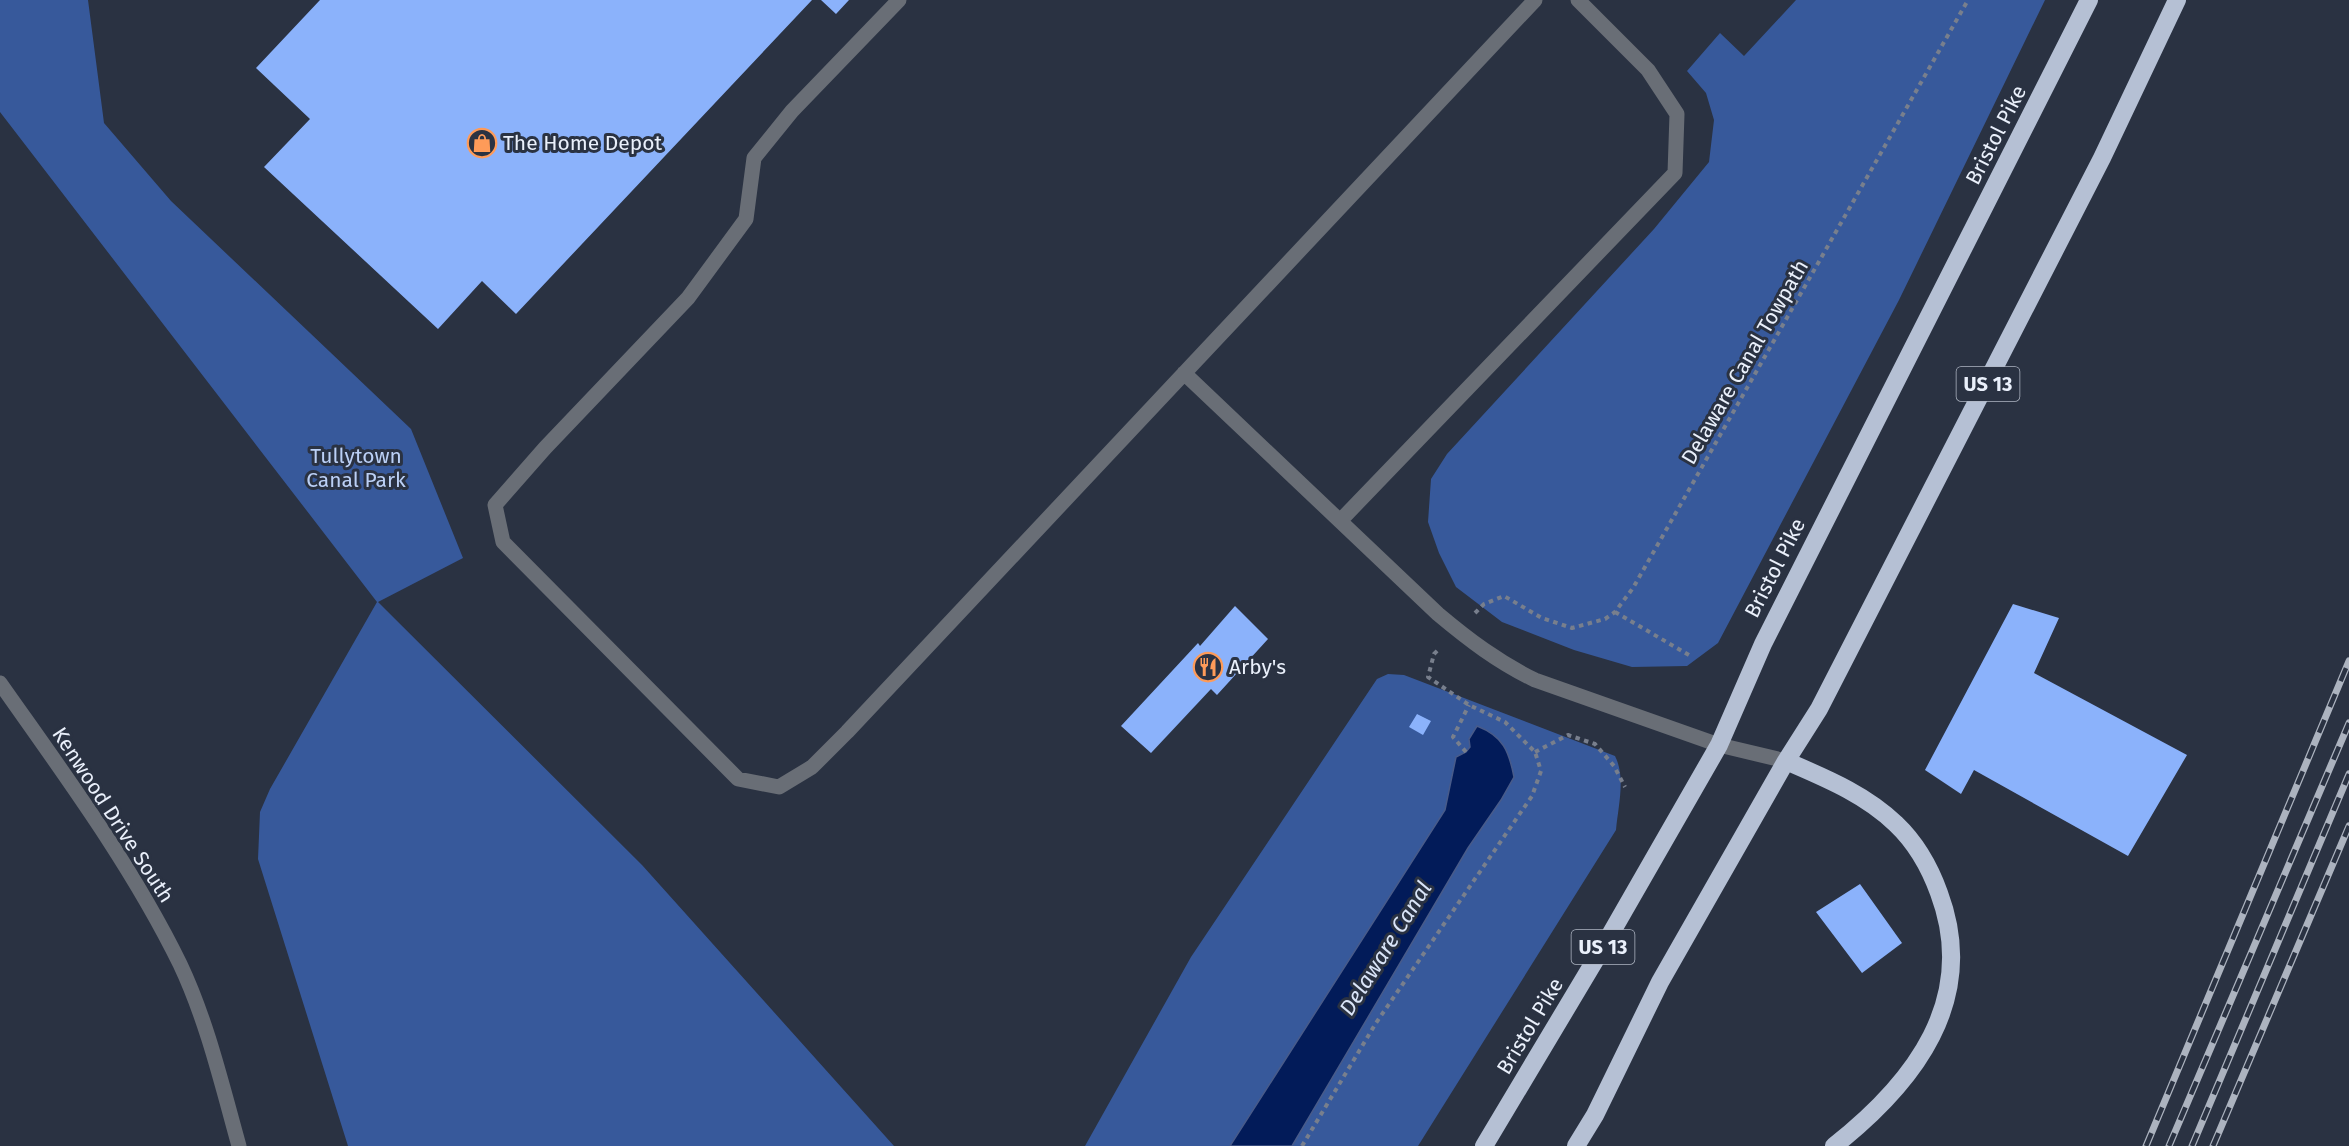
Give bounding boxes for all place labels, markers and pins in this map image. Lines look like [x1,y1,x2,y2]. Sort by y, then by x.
shop icon: The Home Depot [466,127,498,159]
place label: The Home Depot [503,130,662,156]
restaurant icon: Arby's [1192,651,1224,683]
place label: Arby's [1229,654,1286,680]

